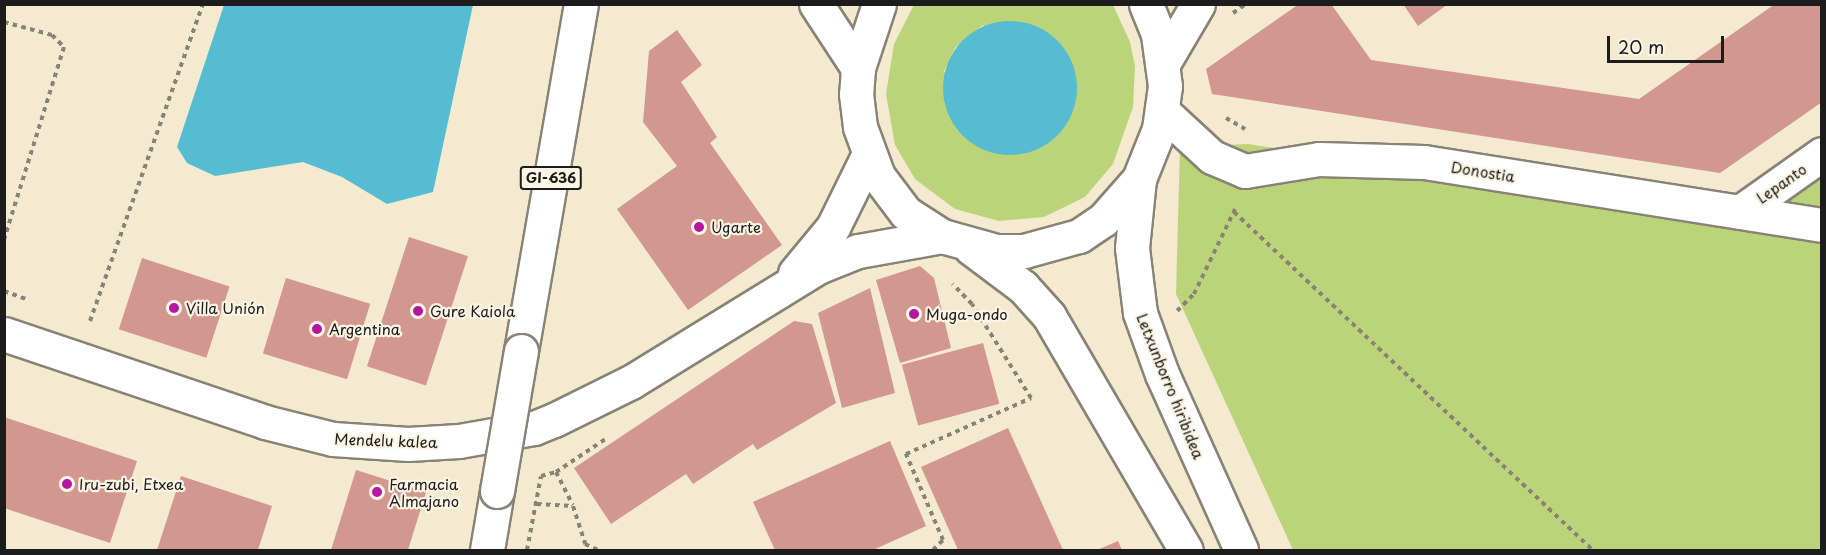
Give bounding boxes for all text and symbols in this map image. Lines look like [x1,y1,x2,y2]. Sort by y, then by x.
scale bar [1610,24,1727,62]
text: 20 m [1618,33,1664,60]
street label: Donostia [1450,157,1516,185]
street label: Lepanto [1753,159,1809,207]
road number: GI-636 [520,167,582,189]
place label: Ugarte [711,218,761,236]
marker: Ugarte [692,220,706,234]
place label: Villa Unión [186,299,265,317]
marker: Villa Unión [167,301,181,315]
place label: Gure Kaiola [430,302,515,320]
marker: Gure Kaiola [411,304,425,318]
place label: Muga-ondo [926,305,1008,323]
marker: Muga-ondo [907,307,921,321]
street label: Letxunborro hiribidea [1134,311,1208,461]
place label: Argentina [329,320,400,338]
marker: Argentina [310,322,324,336]
street label: Mendelu kalea [333,429,439,451]
place label: Farmacia Almajano [389,474,459,509]
place label: Iru-zubi, Etxea [79,475,184,493]
marker: Iru-zubi, Etxea [60,477,74,491]
marker: Farmacia Almajano [370,485,384,499]

